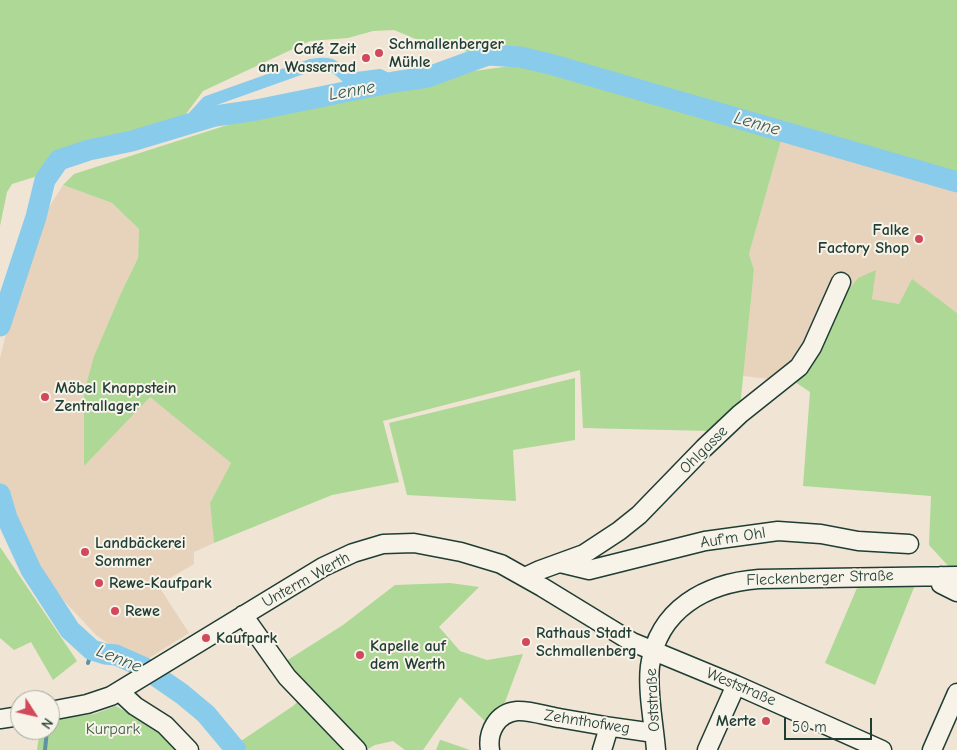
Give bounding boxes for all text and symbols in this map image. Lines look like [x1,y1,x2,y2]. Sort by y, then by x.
place label: Schmallenberger Mühle [389,34,504,72]
place label: Café Zeit am Wasserrad [258,39,356,77]
marker: Schmallenberger Mühle [373,47,385,59]
marker: Café Zeit am Wasserrad [360,52,372,64]
water label: Lenne [327,76,377,106]
water label: Lenne [731,107,783,141]
place label: Falke Factory Shop [818,220,909,258]
marker: Falke Factory Shop [913,233,925,245]
place label: Möbel Knappstein Zentrallager [55,378,176,416]
marker: Möbel Knappstein Zentrallager [39,391,51,403]
street label: Ohlgasse [676,422,732,478]
street label: Auf'm Ohl [699,523,767,553]
place label: Landbäckerei Sommer [95,533,186,571]
marker: Landbäckerei Sommer [79,546,91,558]
street label: Unterm Werth [259,548,353,612]
street label: Fleckenberger Straße [746,566,894,590]
place label: Rewe-Kaufpark [109,573,212,593]
marker: Rewe-Kaufpark [93,577,105,589]
place label: Rewe [125,601,160,621]
marker: Rewe [109,605,121,617]
place label: Rathaus Stadt Schmallenberg [536,623,637,661]
place label: Kaufpark [216,628,277,648]
marker: Kaufpark [200,632,212,644]
place label: Kapelle auf dem Werth [370,636,446,674]
marker: Rathaus Stadt Schmallenberg [520,636,532,648]
water label: Lenne [93,640,145,678]
marker: Kapelle auf dem Werth [354,649,366,661]
street label: Weststraße [703,664,779,710]
street label: Oststraße [642,668,664,732]
north arrow [10,690,60,740]
street label: Zehnthofweg [543,706,631,738]
scale bar [787,708,874,740]
place label: Merte [716,711,756,731]
text: N [37,715,56,732]
marker: Merte [760,715,772,727]
text: 50 m [792,718,827,736]
park label: Kurpark [86,719,140,739]

